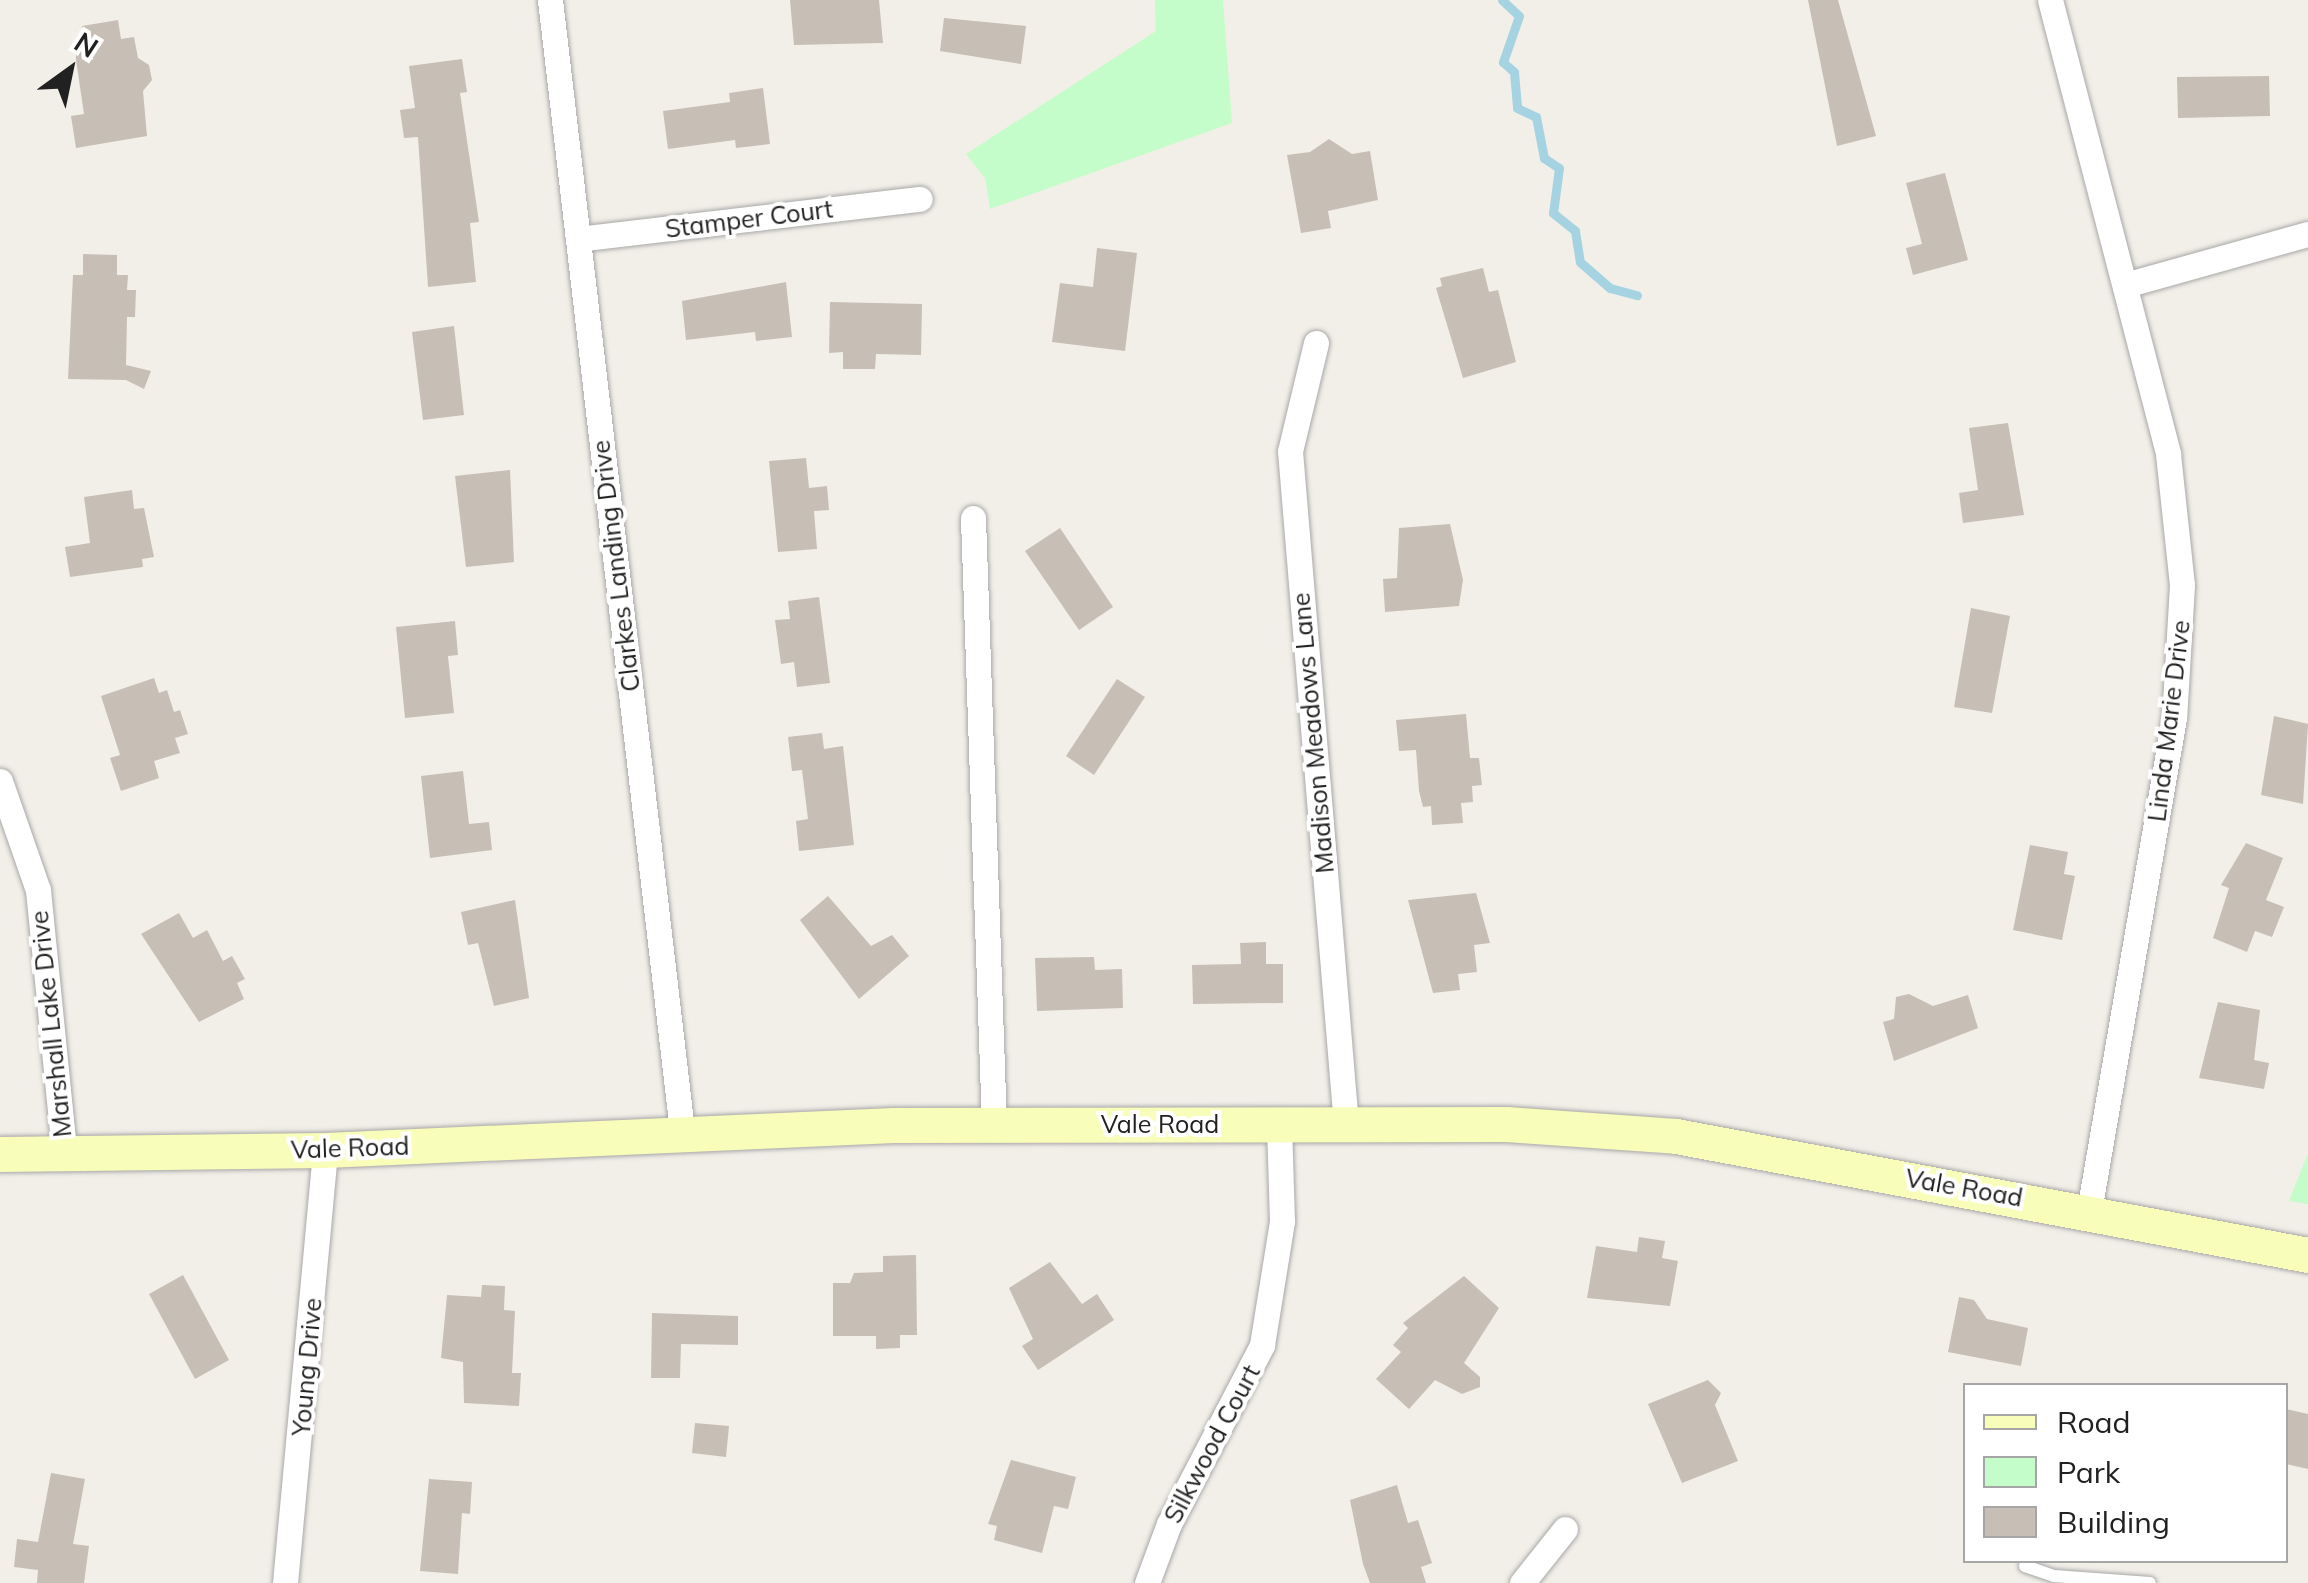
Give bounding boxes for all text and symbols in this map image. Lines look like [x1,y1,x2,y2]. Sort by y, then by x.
north arrow [20,20,120,120]
text: N [68,24,105,65]
street label: Stamper Court [663,194,835,244]
street label: Clarkes Landing Drive [586,439,646,693]
street label: Madison Meadows Lane [1286,591,1340,875]
street label: Linda Marie Drive [2142,619,2196,823]
street label: Marshall Lake Drive [24,909,78,1139]
street label: Vale Road [1101,1109,1219,1139]
street label: Vale Road [290,1131,410,1165]
street label: Vale Road [1903,1163,2025,1213]
street label: Young Drive [286,1297,328,1437]
street label: Silkwood Court [1158,1360,1266,1528]
legend [1963,1383,2288,1563]
text: Road [2057,1403,2131,1441]
text: Park [2057,1453,2120,1491]
text: Building [2057,1503,2170,1541]

